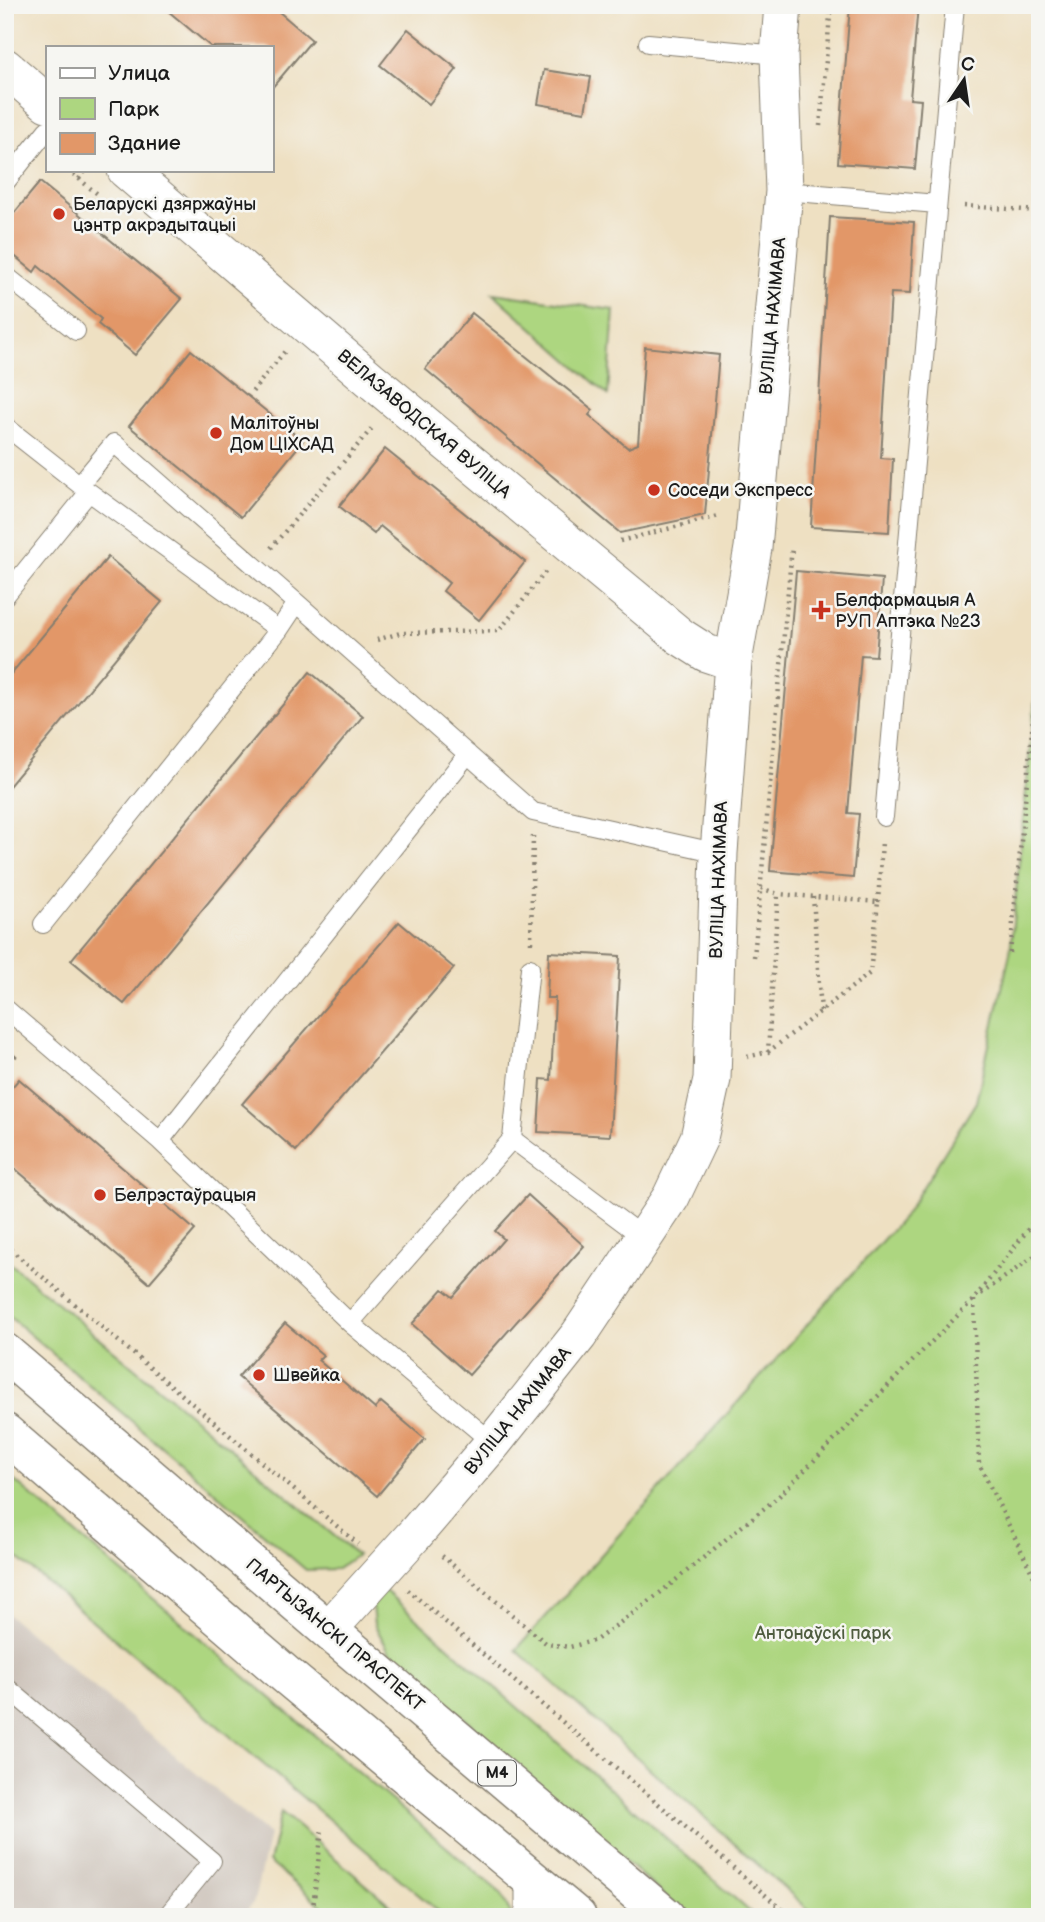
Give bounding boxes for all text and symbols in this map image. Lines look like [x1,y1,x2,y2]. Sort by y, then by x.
legend [46,46,273,172]
north arrow [930,46,1000,116]
text: С [958,52,977,78]
text: Улица [108,61,171,86]
text: Парк [108,97,159,122]
text: Здание [108,131,181,156]
place label: Беларускі дзяржаўны цэнтр акрэдытацыі [73,194,256,236]
marker: Беларускі дзяржаўны цэнтр акрэдытацыі [51,206,67,222]
street label: ВУЛІЦА НАХІМАВА [756,236,790,396]
street label: ВЕЛАЗАВОДСКАЯ ВУЛІЦА [333,345,515,503]
place label: Малітоўны Дом ЦІХСАД [230,413,334,455]
marker: Малітоўны Дом ЦІХСАД [208,425,224,441]
place label: Соседи Экспресс [668,480,813,501]
marker: Соседи Экспресс [646,482,662,498]
place label: Белфармацыя А РУП Аптэка №23 [835,590,981,632]
marker: Белфармацыя А РУП Аптэка №23 [813,602,829,618]
street label: ВУЛІЦА НАХІМАВА [706,801,732,959]
place label: Белрэстаўрацыя [114,1185,256,1206]
marker: Белрэстаўрацыя [92,1187,108,1203]
street label: ВУЛІЦА НАХІМАВА [460,1343,576,1479]
place label: Швейка [273,1365,340,1386]
marker: Швейка [251,1367,267,1383]
street label: ПАРТЫЗАНСКІ ПРАСПЕКТ [242,1554,429,1716]
park label: Антонаўскі парк [754,1623,891,1644]
road number: М4 [478,1760,516,1786]

